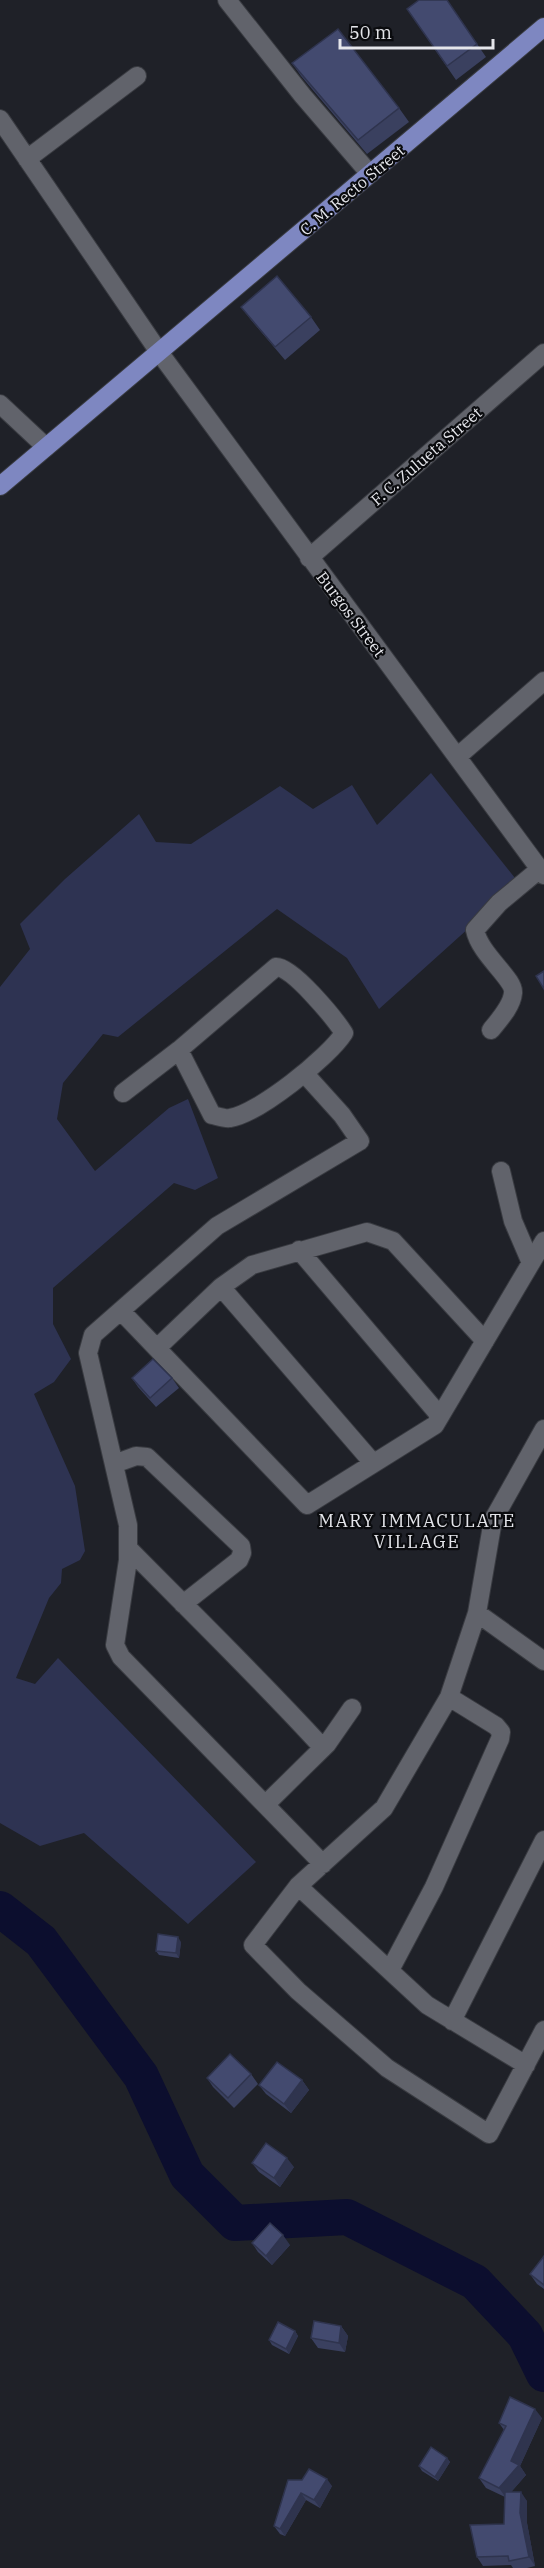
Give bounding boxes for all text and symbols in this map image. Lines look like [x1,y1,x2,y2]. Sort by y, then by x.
scale bar [340,12,493,50]
text: 50 m [349,21,392,44]
street label: C. M. Recto Street [296,140,409,240]
street label: F. C. Zulueta Street [366,402,486,510]
street label: Burgos Street [312,567,390,661]
district label: MARY IMMACULATE VILLAGE [318,1509,516,1553]

